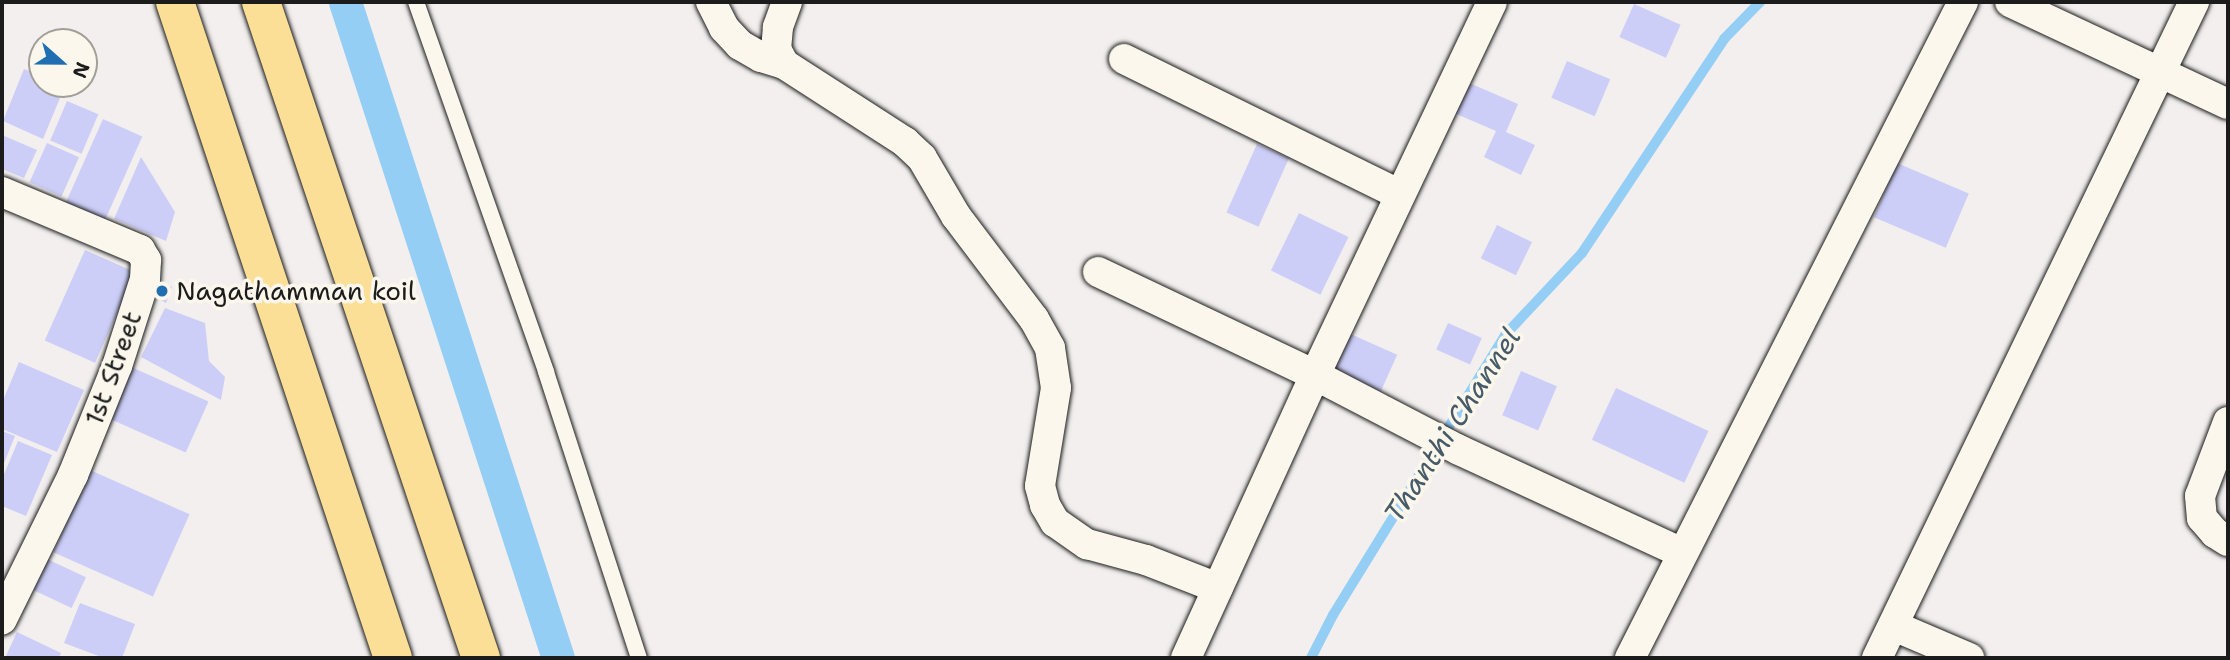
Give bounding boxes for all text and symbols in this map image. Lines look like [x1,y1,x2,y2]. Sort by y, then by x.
north arrow [28,28,98,98]
text: N [67,58,96,81]
place label: Nagathamman koil [176,275,416,307]
marker: Nagathamman koil [154,283,170,299]
street label: 1st Street [78,307,148,429]
water label: Thanthi Channel [1377,321,1527,529]

